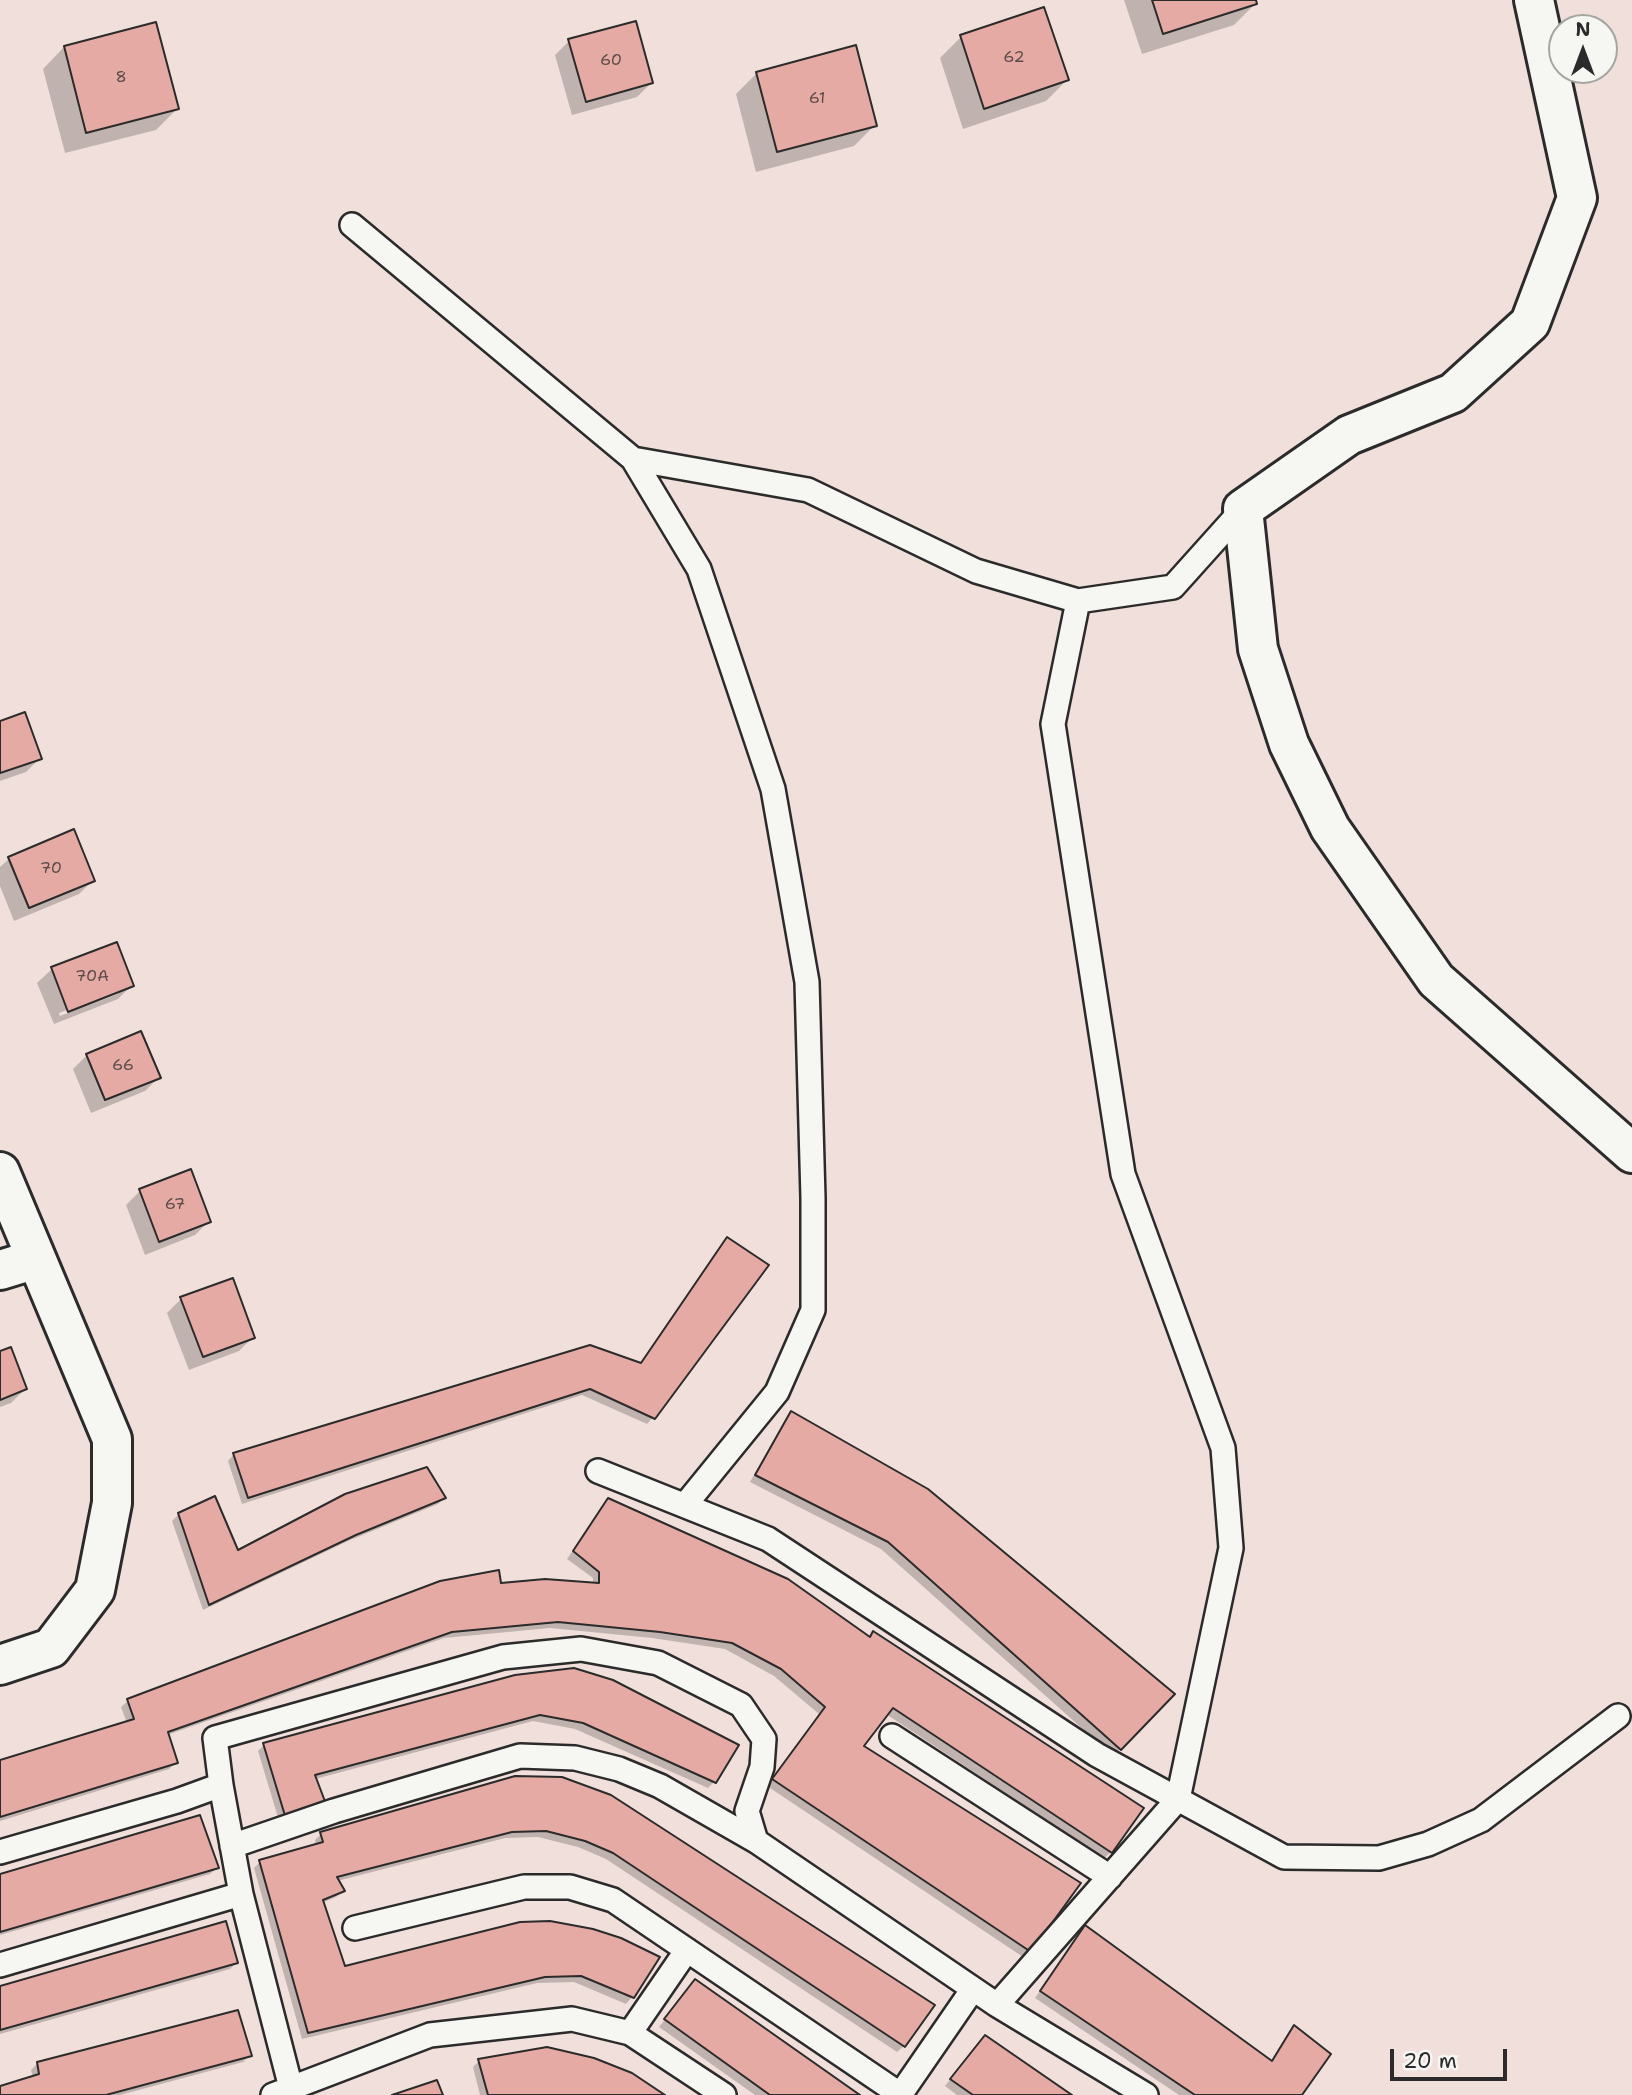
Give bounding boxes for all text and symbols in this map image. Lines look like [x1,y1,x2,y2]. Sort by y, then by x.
north arrow [1548,14,1618,84]
text: N [1575,17,1591,42]
house number: 62 [1003,48,1025,68]
house number: 60 [600,51,622,71]
house number: 8 [115,68,127,88]
house number: 61 [809,89,825,109]
house number: 70 [40,859,62,879]
house number: 70А [75,967,109,987]
house number: 66 [112,1056,134,1076]
house number: 67 [165,1195,185,1215]
scale bar [1394,2036,1511,2080]
text: 20 m [1403,2047,1457,2075]

